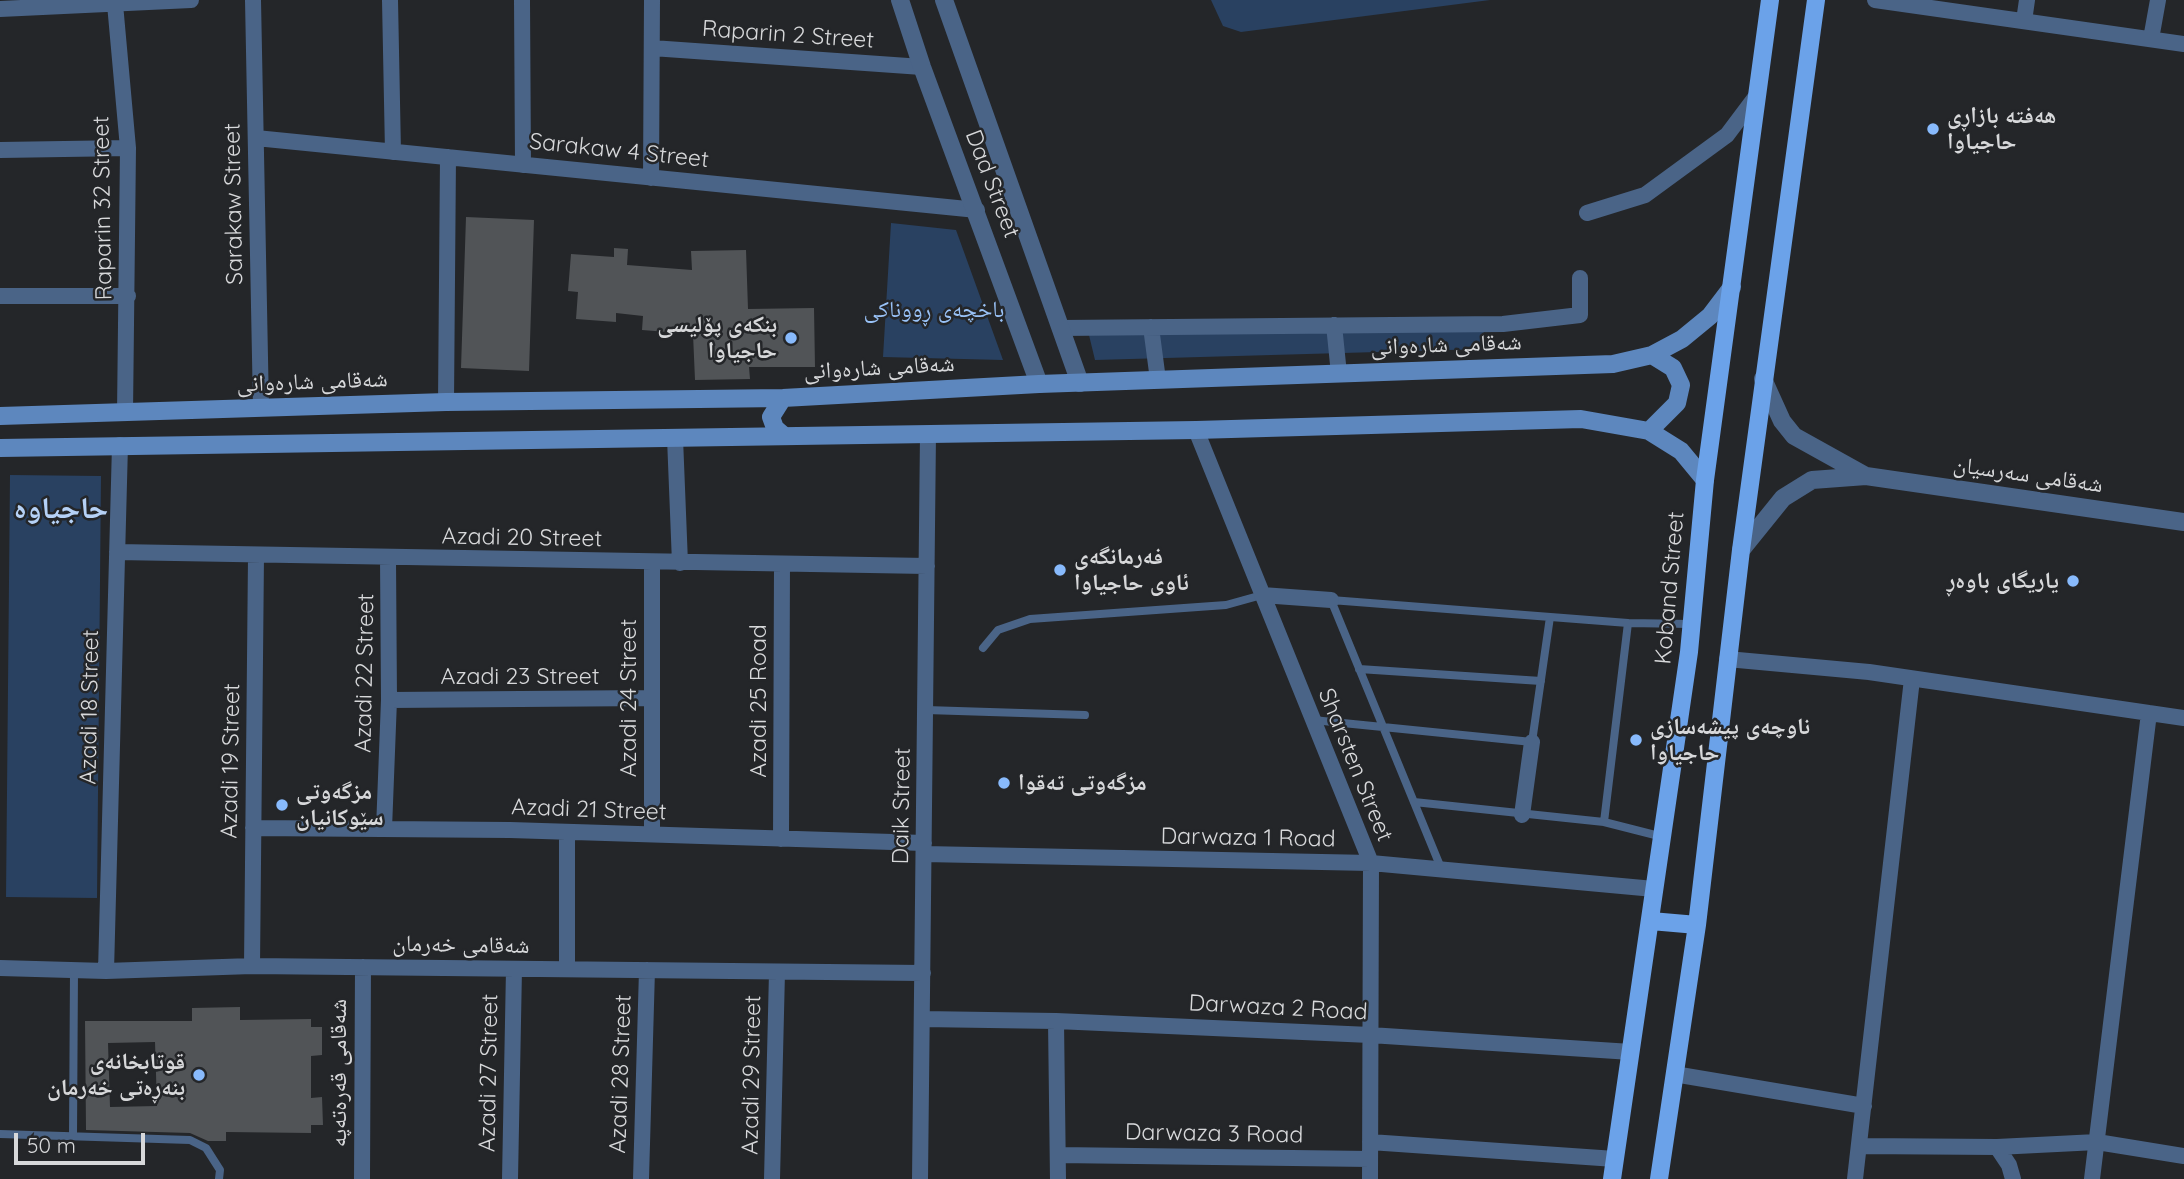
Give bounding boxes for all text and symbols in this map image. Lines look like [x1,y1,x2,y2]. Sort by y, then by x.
street label: Raparin 2 Street [701,15,875,55]
place label: هەفتە بازاڕی حاجیاوا [1947,102,2056,156]
street label: Raparin 32 Street [88,115,118,301]
marker: هەفتە بازاڕی حاجیاوا [1925,121,1941,137]
street label: Sarakaw Street [219,123,249,285]
street label: Dad Street [959,126,1025,242]
street label: Sarakaw 4 Street [528,128,710,174]
park label: باخچەی ڕووناکی [864,296,1004,324]
place label: بنکەی پۆلیسی حاجیاوا [657,311,777,365]
street label: شەقامی شارەوانی [1370,329,1522,361]
marker: بنکەی پۆلیسی حاجیاوا [783,330,799,346]
street label: شەقامی شارەوانی [803,350,955,386]
street label: شەقامی شارەوانی [236,366,388,398]
street label: شەقامی سەرسیان [1951,451,2105,499]
district label: حاجیاوە [14,491,108,527]
street label: Koband Street [1650,510,1690,666]
street label: Azadi 20 Street [442,523,602,553]
place label: فەرمانگەی ئاوی حاجیاوا [1074,543,1189,597]
marker: فەرمانگەی ئاوی حاجیاوا [1052,562,1068,578]
place label: یاریگای باوەڕ [1947,567,2059,595]
marker: یاریگای باوەڕ [2065,573,2081,589]
street label: Azadi 22 Street [350,593,380,753]
street label: Azadi 24 Street [615,619,643,777]
street label: Azadi 25 Road [745,624,773,778]
street label: Azadi 18 Street [75,629,105,785]
street label: Azadi 23 Street [441,663,599,691]
street label: Azadi 19 Street [216,683,246,839]
street label: Sharsten Street [1312,684,1398,846]
place label: ناوچەی پیشەسازی حاجیاوا [1650,713,1810,767]
marker: ناوچەی پیشەسازی حاجیاوا [1628,732,1644,748]
street label: Daik Street [887,747,917,865]
place label: مزگەوتی تەقوا [1018,769,1147,797]
marker: مزگەوتی تەقوا [996,775,1012,791]
place label: مزگەوتی سێوکانیان [296,778,384,832]
street label: Azadi 21 Street [511,793,667,827]
marker: مزگەوتی سێوکانیان [274,797,290,813]
street label: Darwaza 1 Road [1160,823,1336,853]
street label: شەقامی خەرمان [392,930,530,960]
street label: Darwaza 2 Road [1188,990,1368,1026]
street label: Azadi 27 Street [474,994,504,1152]
street label: Azadi 28 Street [604,994,638,1154]
street label: Azadi 29 Street [737,995,767,1155]
street label: شەقامی قەرەتەپە [325,999,353,1147]
place label: قوتابخانەی بنەڕەتی خەرمان [47,1048,185,1102]
marker: قوتابخانەی بنەڕەتی خەرمان [191,1067,207,1083]
street label: Darwaza 3 Road [1125,1119,1303,1149]
scale bar [18,1120,149,1164]
text: 50 m [27,1132,76,1158]

